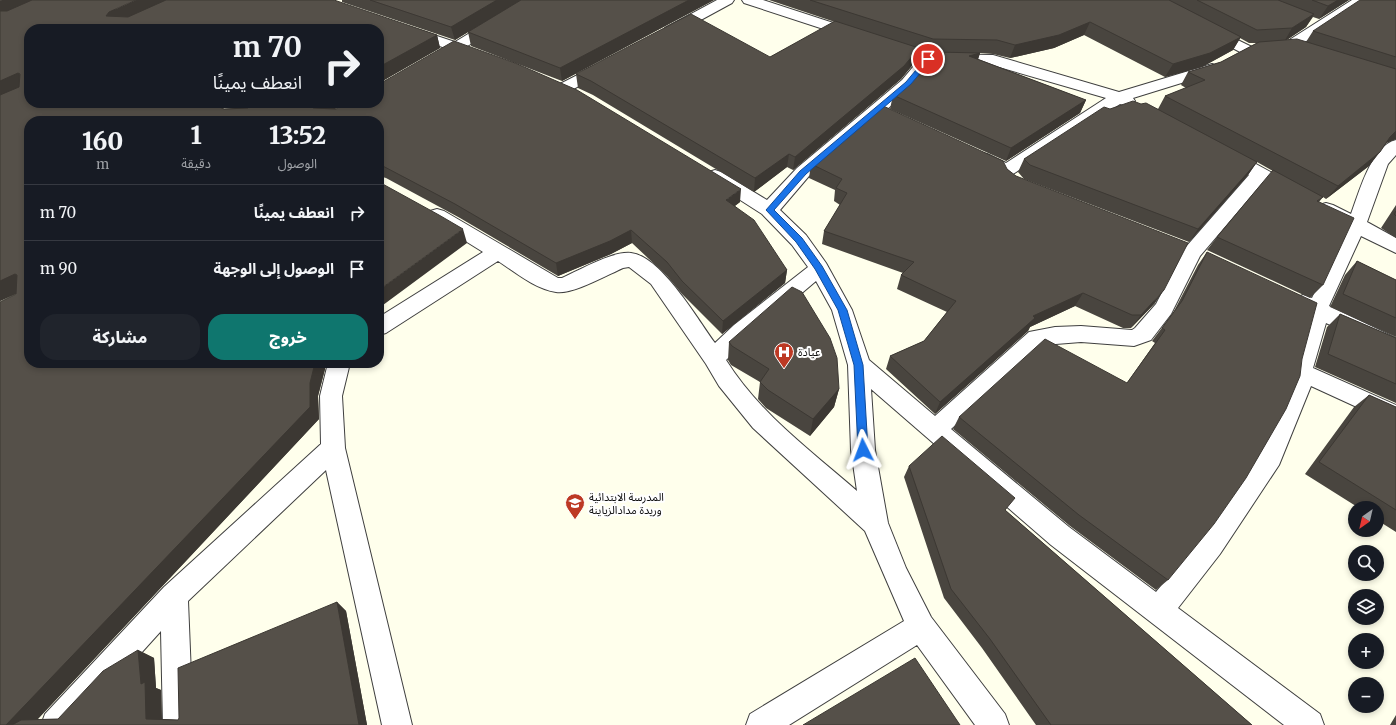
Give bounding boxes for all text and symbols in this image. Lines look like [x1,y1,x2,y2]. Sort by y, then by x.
text: 70 m [233,29,302,65]
icon: right [316,40,368,92]
pin [911,42,945,76]
icon: arrive [917,48,939,70]
text: انعطف يمينًا [213,71,302,94]
text: 1 [190,120,202,151]
text: 13:52 [269,120,326,151]
text: 160 [82,126,123,157]
text: دقيقة [181,155,211,172]
text: الوصول [278,155,317,172]
text: m [96,156,109,173]
icon: right [346,202,368,224]
text: 70 m [40,203,76,222]
text: انعطف يمينًا [254,203,334,222]
icon: arrive [346,258,368,280]
text: 90 m [40,259,77,278]
text: الوصول إلى الوجهة [214,259,334,278]
button: مشاركة [40,314,200,360]
button: خروج [208,314,368,360]
hospital icon: عيادة [773,341,795,369]
place label: عيادة [798,345,821,359]
position arrow [842,429,884,471]
place label: المدرسة الابتدائية وريدة مدادالزياينة [589,490,664,517]
school or university icon: المدرسة الابتدائية وريدة مدادالزياينة [564,492,586,520]
north arrow [1348,501,1384,537]
map controls [1348,501,1384,713]
button: search [1348,545,1384,581]
button: layers [1348,589,1384,625]
button: + [1348,633,1384,669]
button: − [1348,677,1384,713]

